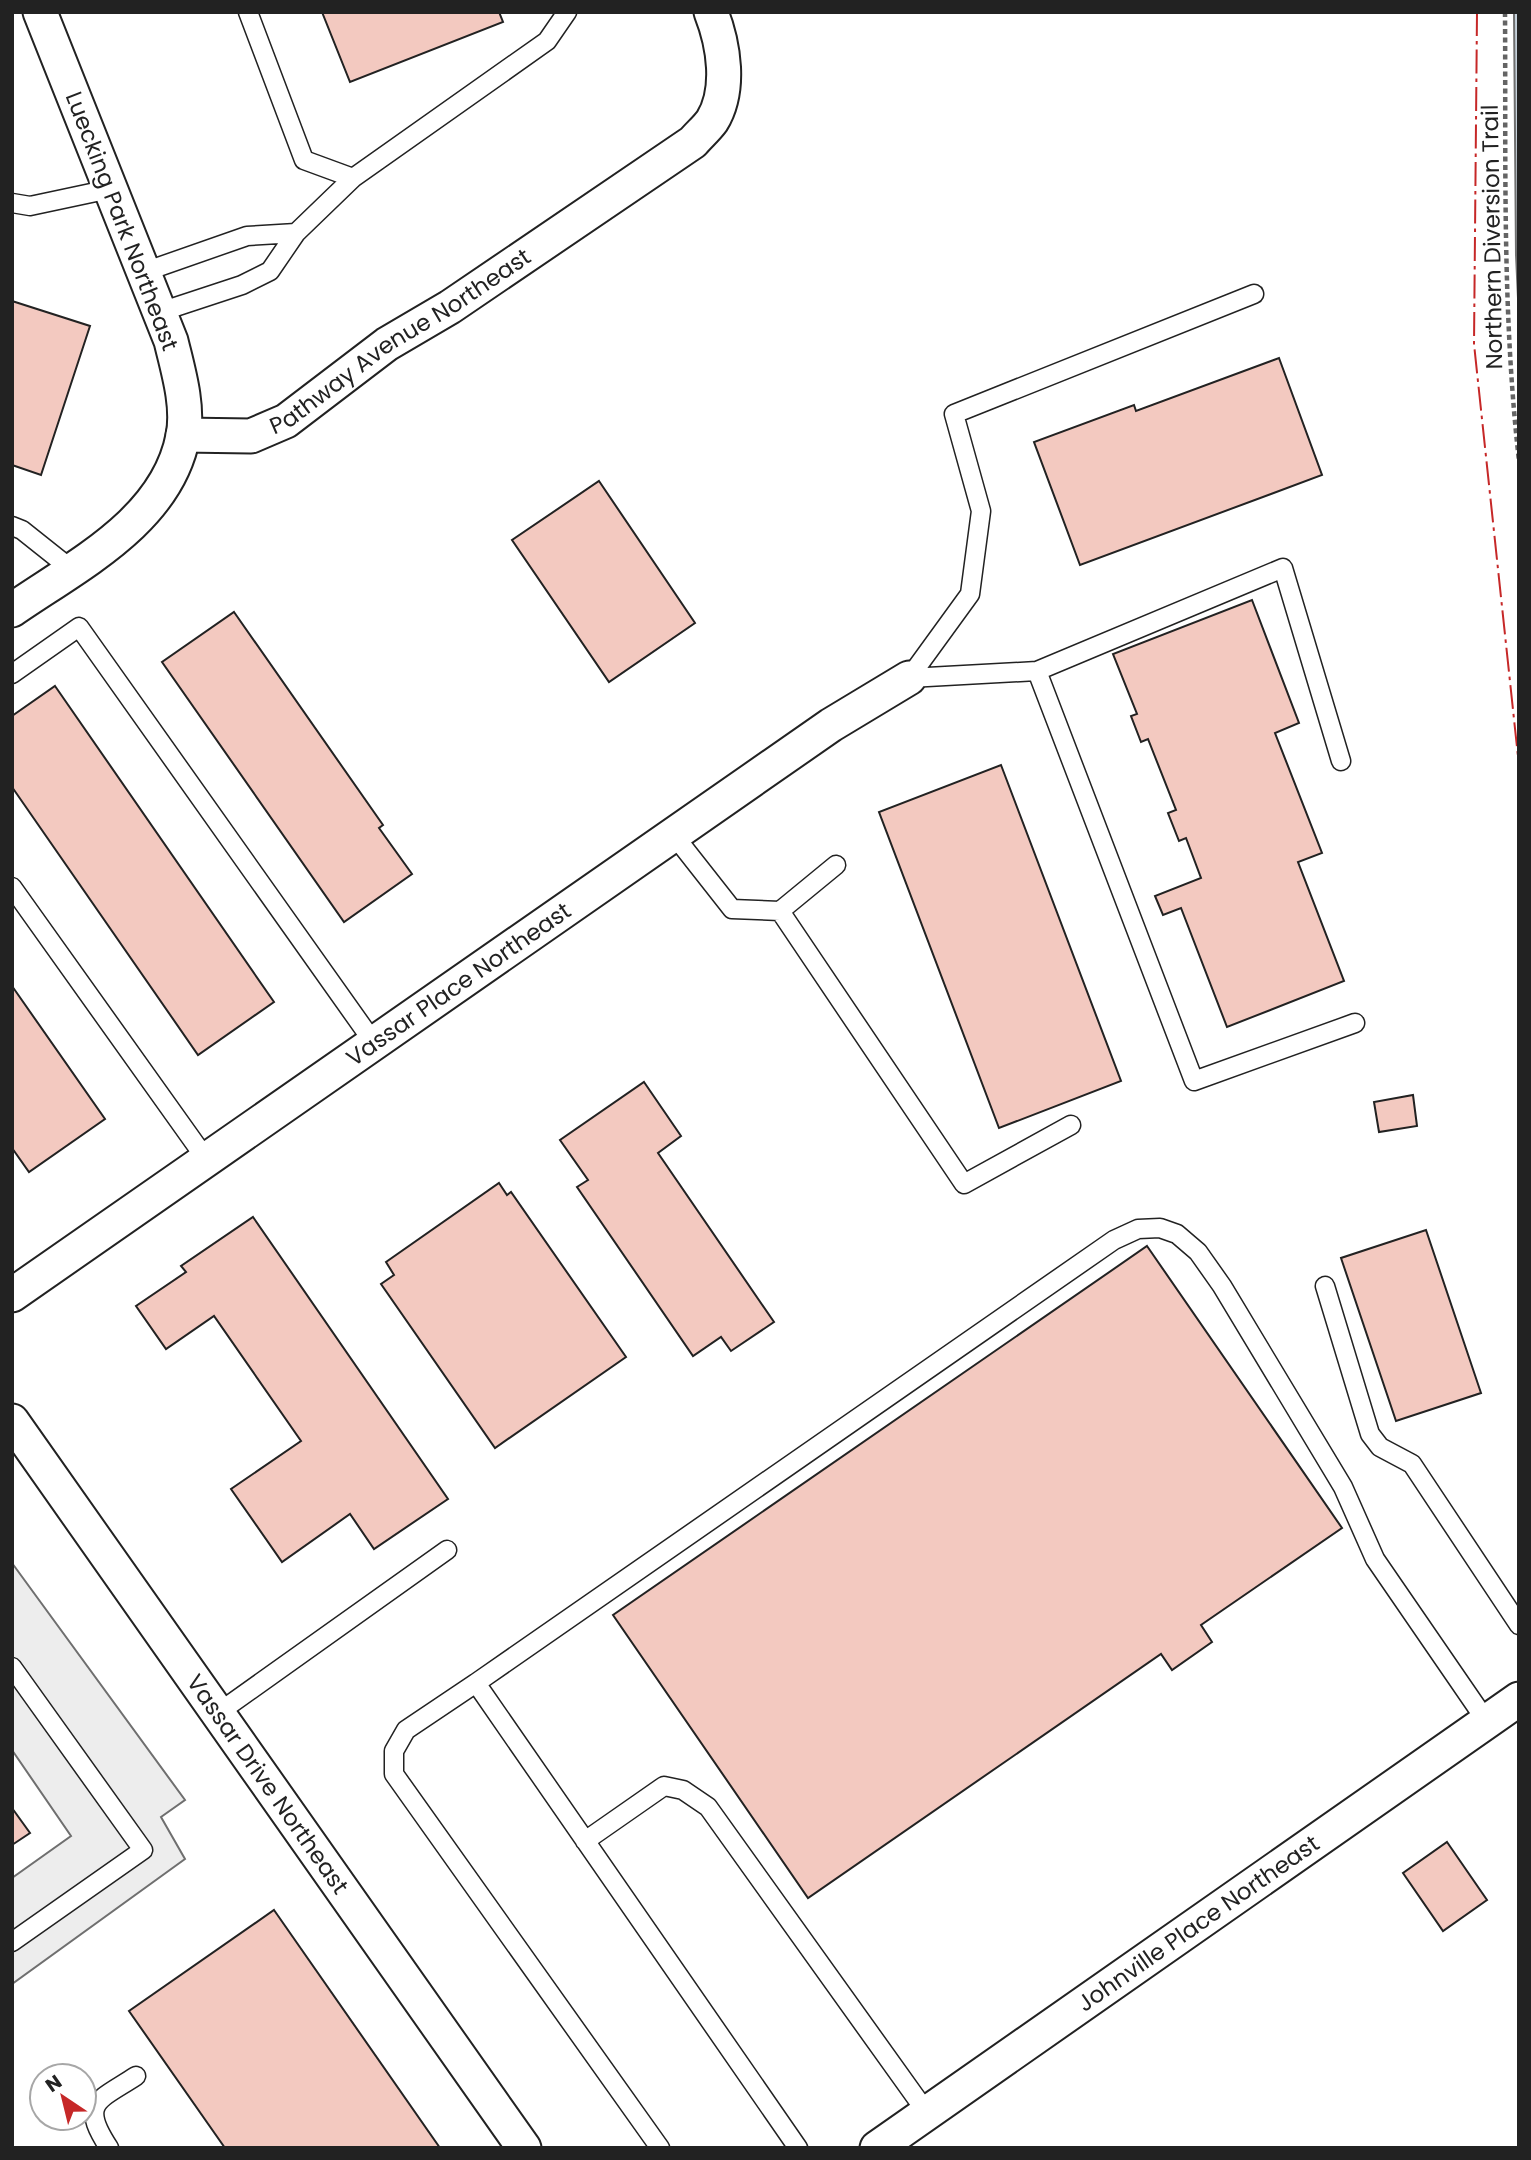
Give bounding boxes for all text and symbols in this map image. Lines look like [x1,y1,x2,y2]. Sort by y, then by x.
street label: Luecking Park Northeast [58,87,186,355]
street label: Northern Diversion Trail [1474,104,1510,370]
street label: Pathway Avenue Northeast [264,241,537,442]
street label: Vassar Place Northeast [340,895,577,1074]
street label: Vassar Drive Northeast [179,1668,356,1900]
street label: Johnville Place Northeast [1071,1828,1326,2019]
north arrow [28,2062,98,2132]
text: N [40,2068,67,2099]

